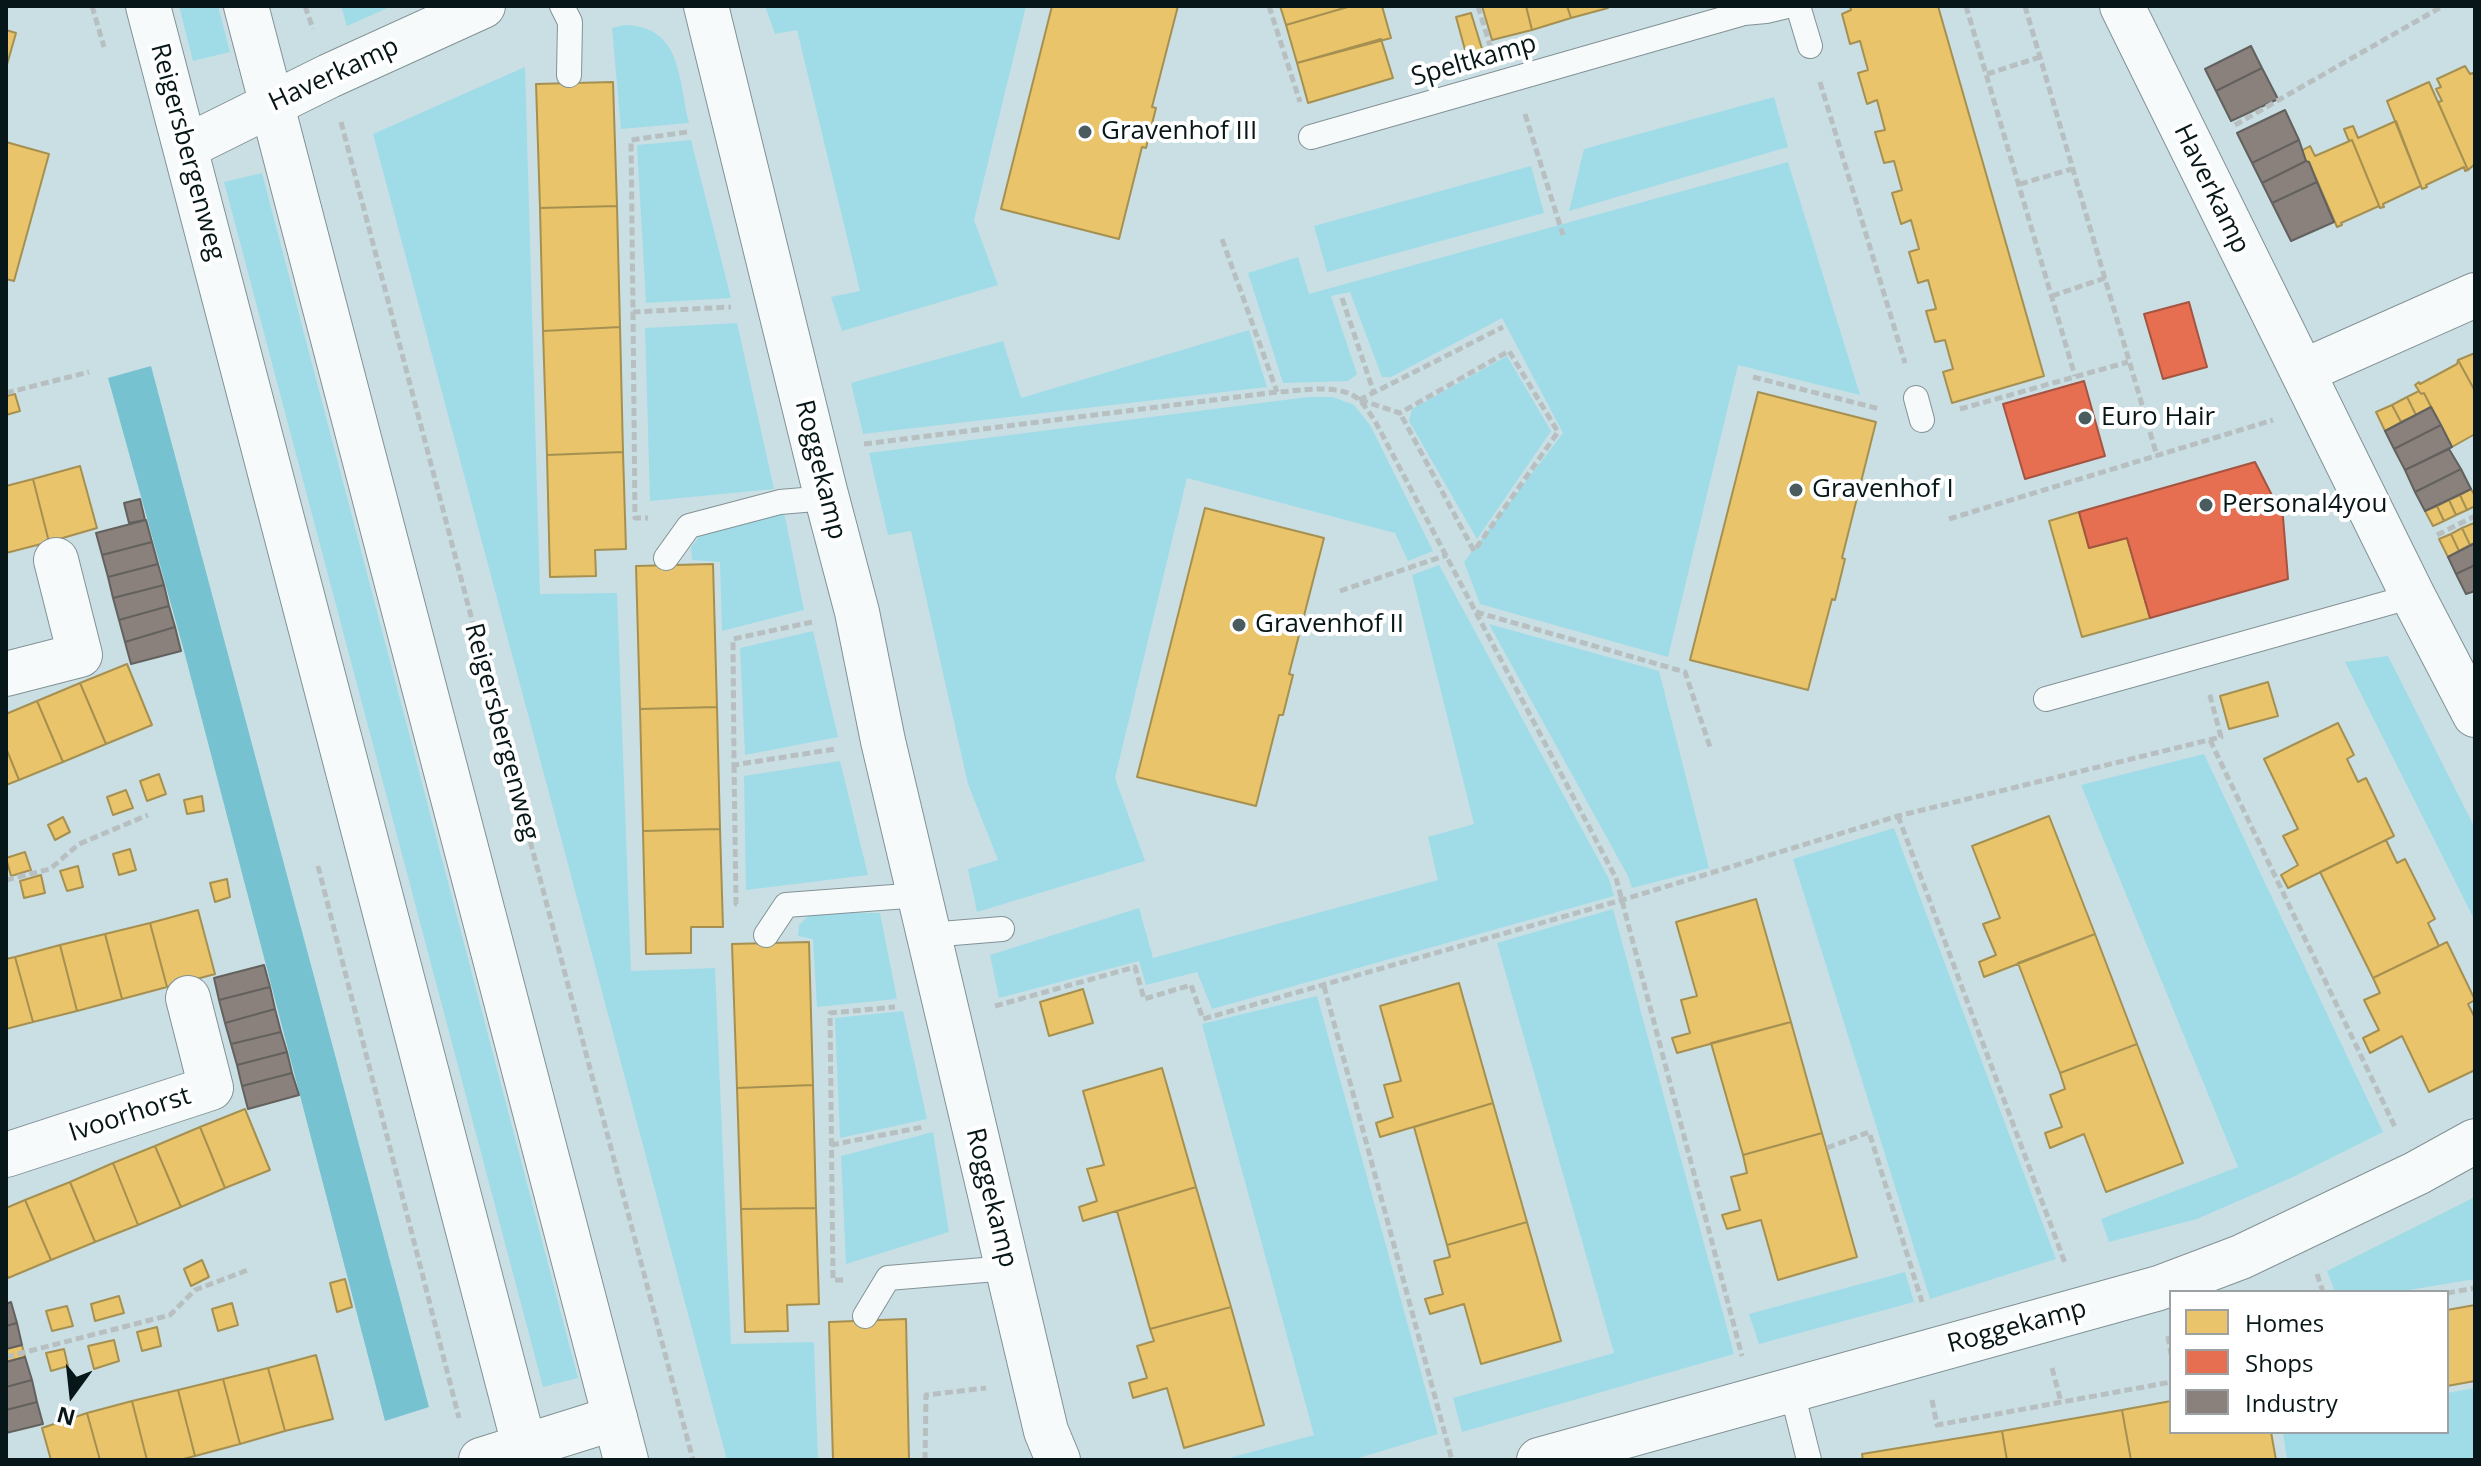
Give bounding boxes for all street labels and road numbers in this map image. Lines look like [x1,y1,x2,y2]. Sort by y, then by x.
street label: Speltkamp [1408,28,1540,94]
street label: Haverkamp [264,31,404,119]
street label: Reigersbergenweg [143,40,231,264]
street label: Haverkamp [2166,119,2256,259]
street label: Roggekamp [788,397,852,543]
street label: Reigersbergenweg [457,620,545,844]
street label: Ivoorhorst [65,1081,195,1149]
street label: Roggekamp [959,1125,1023,1271]
street label: Roggekamp [1944,1293,2090,1361]

